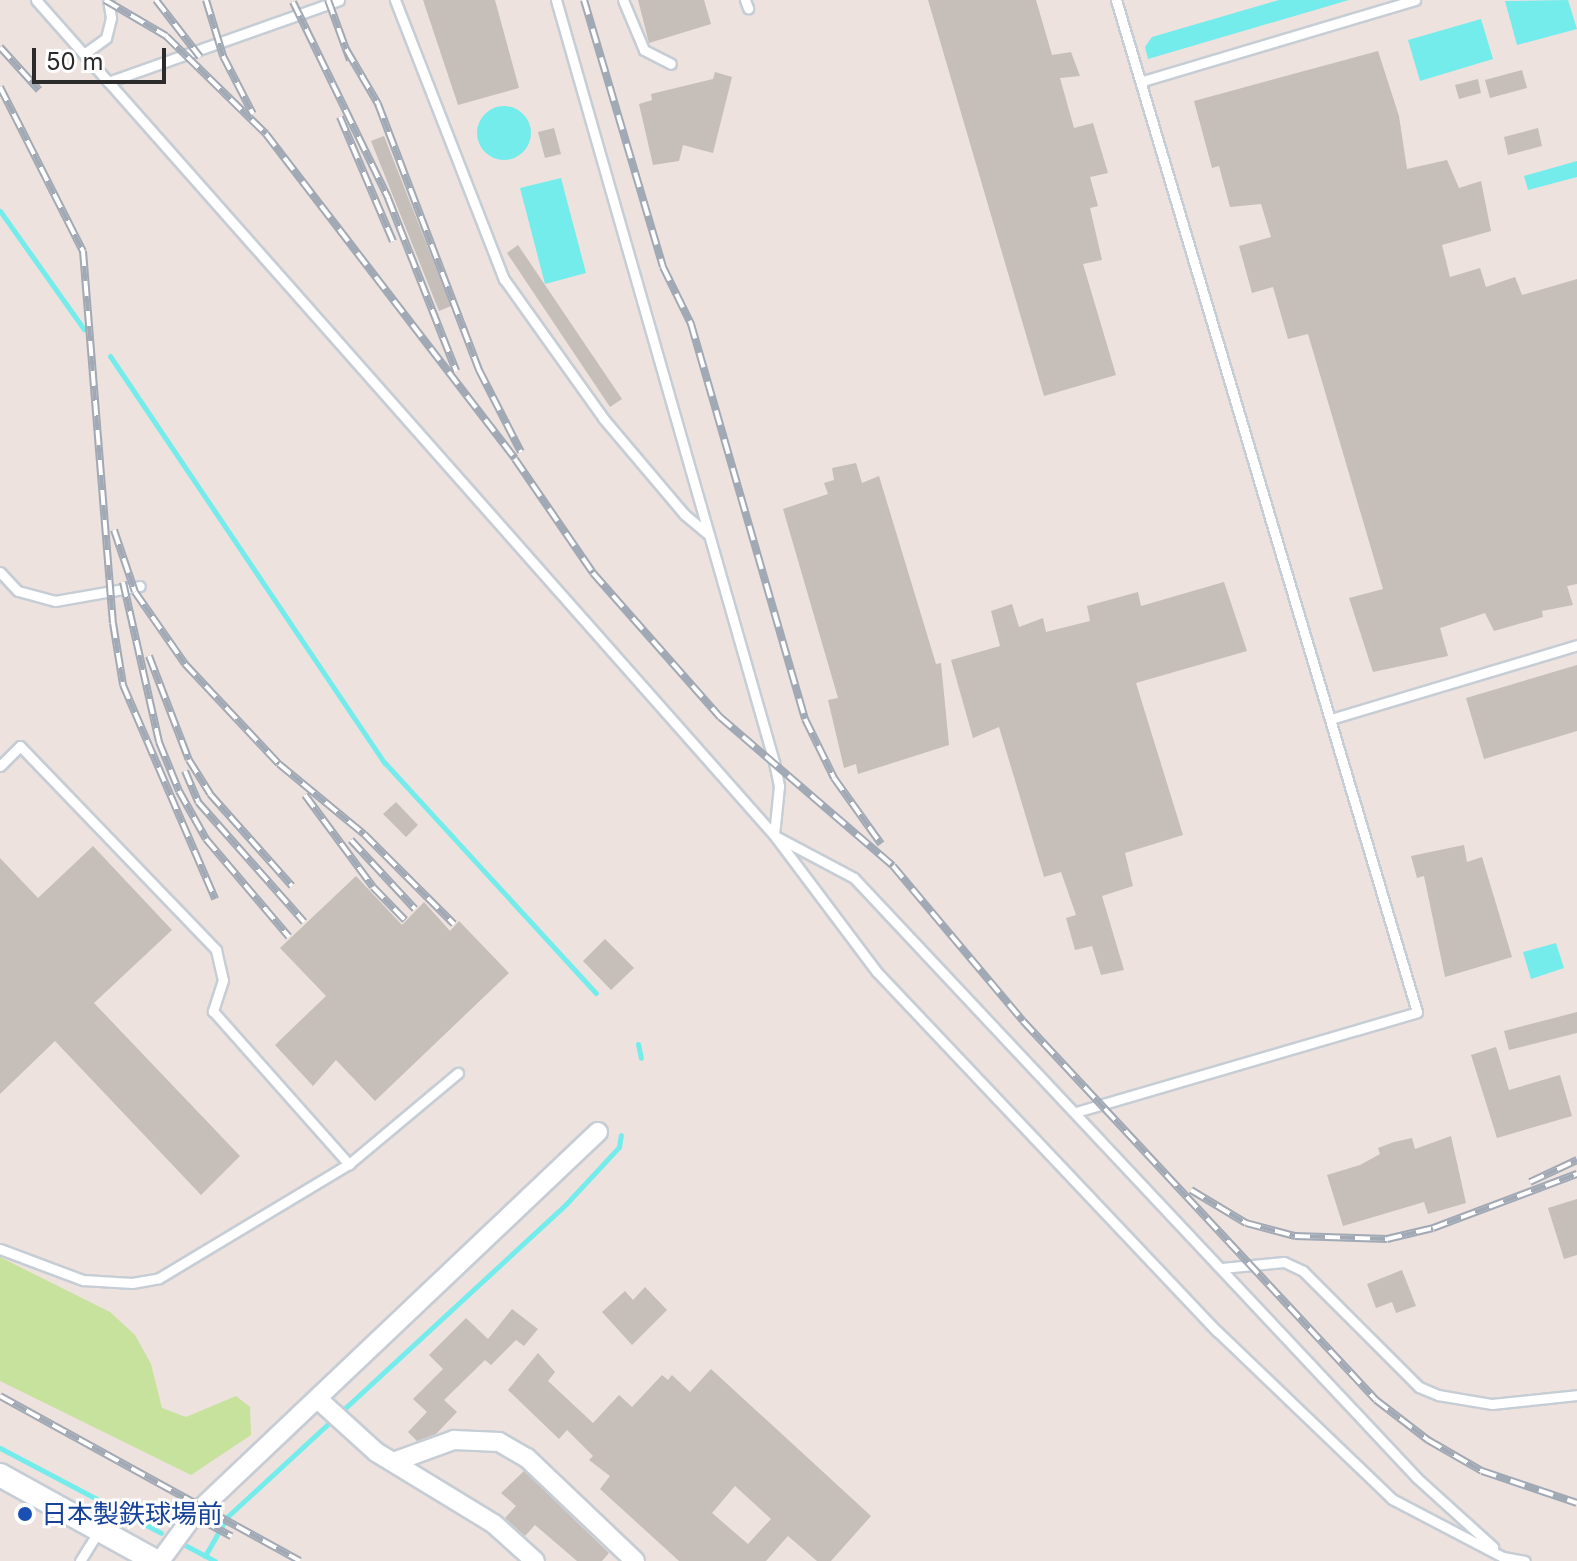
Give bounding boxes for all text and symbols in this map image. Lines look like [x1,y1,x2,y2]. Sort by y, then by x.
scale bar [36,32,170,82]
text: 50 m [46,47,104,76]
place label: 日本製鉄球場前 [41,1498,223,1530]
marker: 日本製鉄球場前 [16,1505,34,1523]

